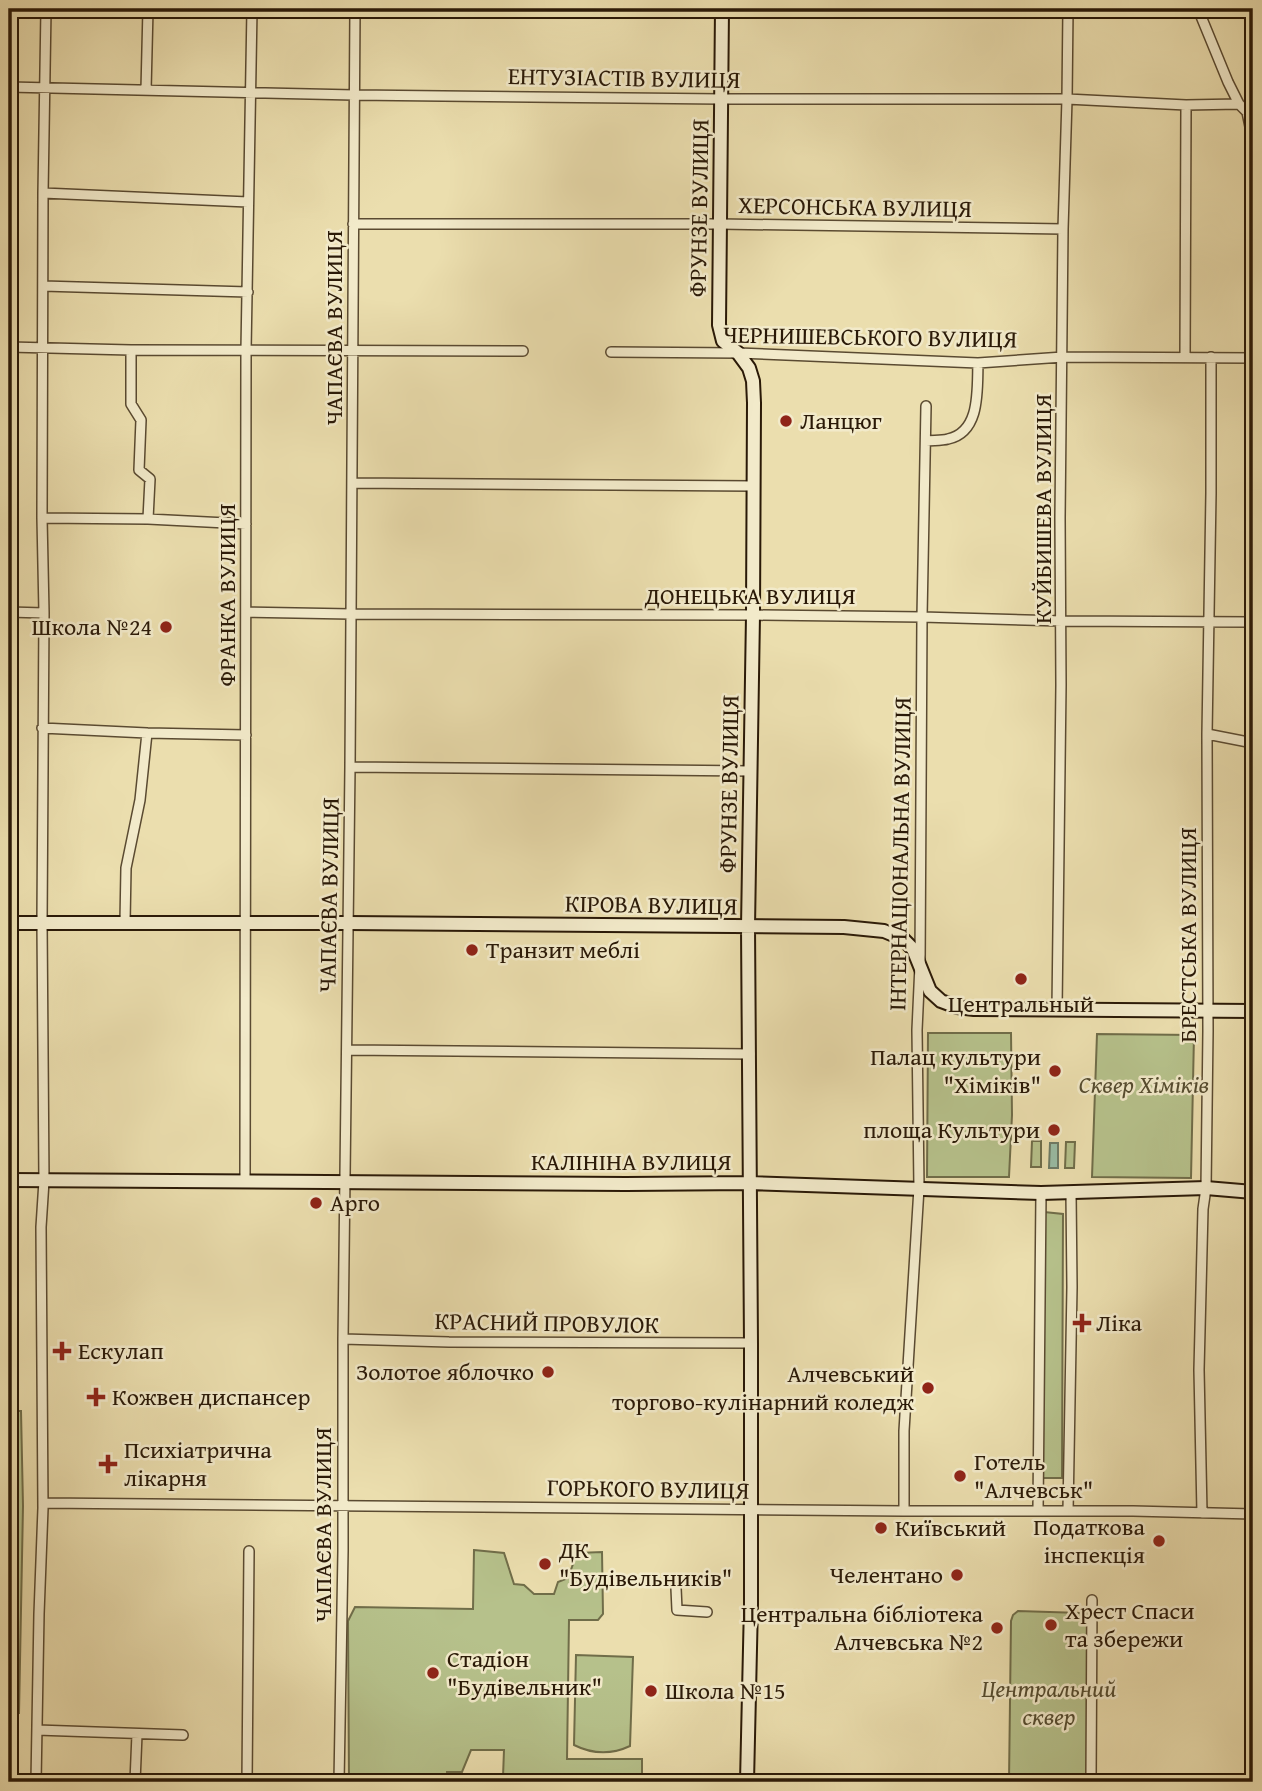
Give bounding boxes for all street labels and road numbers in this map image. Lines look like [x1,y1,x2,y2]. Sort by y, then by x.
street label: ЕНТУЗІАСТІВ ВУЛИЦЯ [507,58,741,97]
street label: ФРУНЗЕ ВУЛИЦЯ [679,119,718,297]
street label: ХЕРСОНСЬКА ВУЛИЦЯ [738,187,972,226]
street label: ЧАПАЄВА ВУЛИЦЯ [316,230,351,426]
street label: ЧЕРНИШЕВСЬКОГО ВУЛИЦЯ [723,316,1017,357]
street label: КУЙБИШЕВА ВУЛИЦЯ [1025,394,1060,624]
street label: ФРАНКА ВУЛИЦЯ [209,504,244,686]
street label: ДОНЕЦЬКА ВУЛИЦЯ [644,578,855,613]
street label: ФРУНЗЕ ВУЛИЦЯ [709,695,748,873]
street label: ІНТЕРНАЦІОНАЛЬНА ВУЛИЦЯ [879,697,920,1011]
street label: ЧАПАЄВА ВУЛИЦЯ [309,797,348,993]
street label: БРЕСТСЬКА ВУЛИЦЯ [1170,827,1205,1043]
street label: КІРОВА ВУЛИЦЯ [565,885,737,924]
street label: КАЛІНІНА ВУЛИЦЯ [531,1144,731,1179]
street label: КРАСНИЙ ПРОВУЛОК [434,1303,660,1342]
street label: ЧАПАЄВА ВУЛИЦЯ [305,1427,340,1623]
street label: ГОРЬКОГО ВУЛИЦЯ [546,1469,750,1508]

